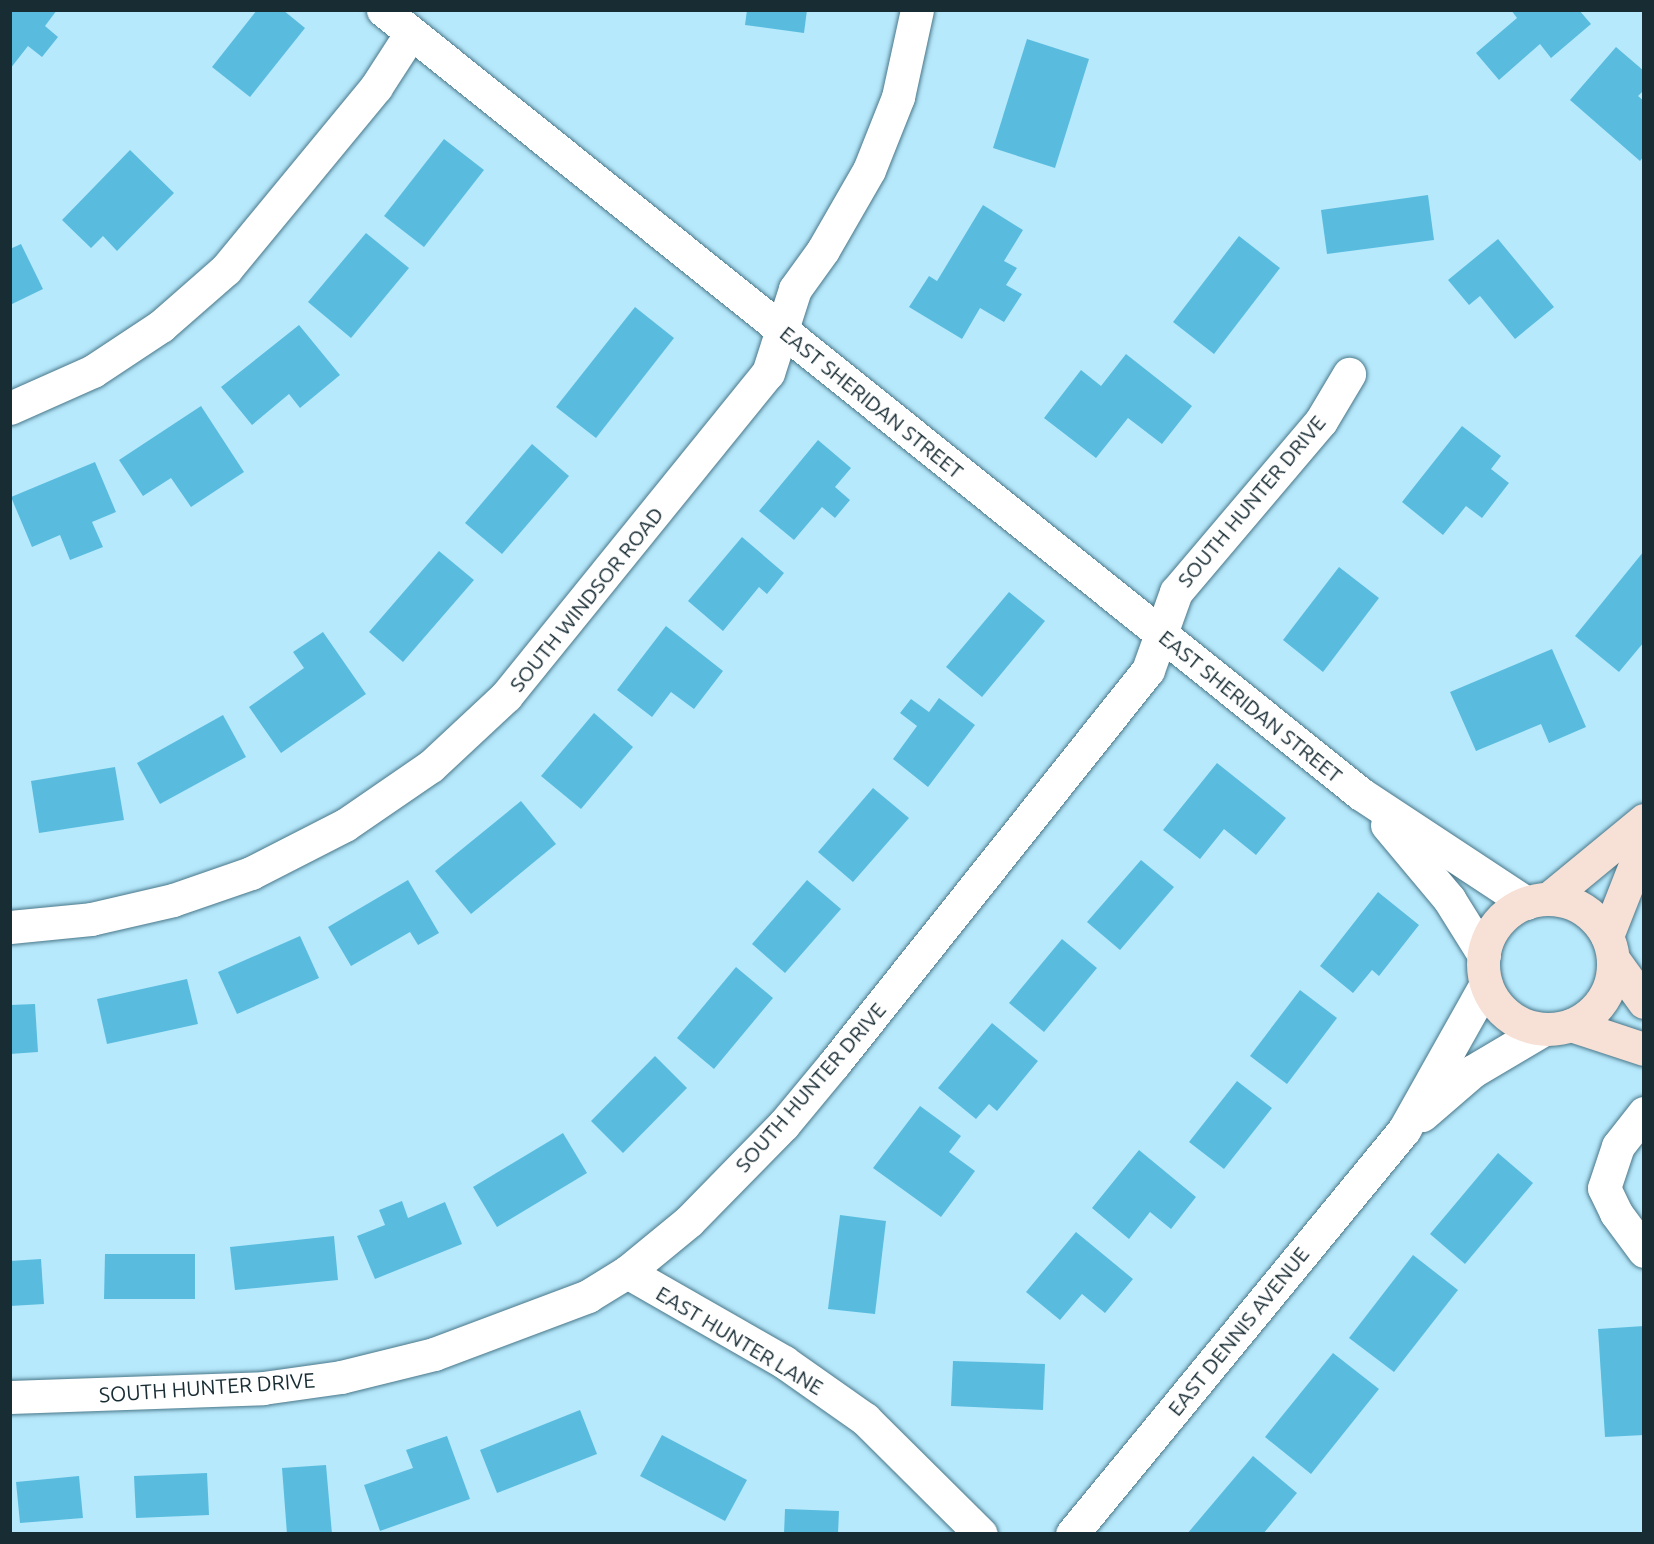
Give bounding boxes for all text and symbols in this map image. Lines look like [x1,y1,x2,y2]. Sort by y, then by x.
street label: EAST SHERIDAN STREET [775,320,969,484]
street label: SOUTH HUNTER DRIVE [1172,410,1330,592]
street label: SOUTH WINDSOR ROAD [504,502,668,696]
street label: EAST SHERIDAN STREET [1154,624,1348,788]
street label: SOUTH HUNTER DRIVE [729,997,891,1177]
street label: EAST DENNIS AVENUE [1162,1241,1314,1421]
street label: EAST HUNTER LANE [652,1280,828,1400]
street label: SOUTH HUNTER DRIVE [98,1367,316,1407]

